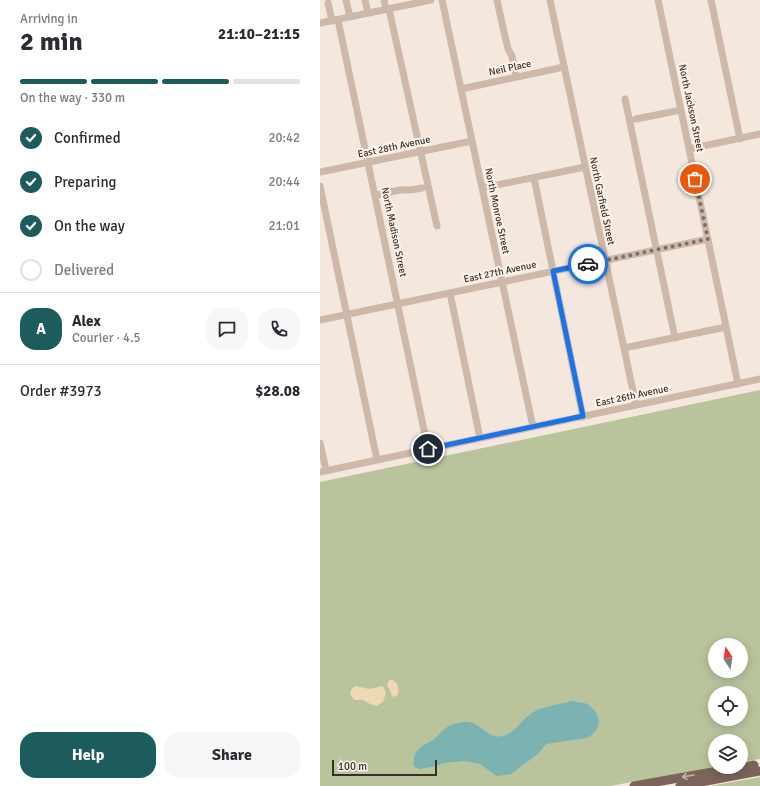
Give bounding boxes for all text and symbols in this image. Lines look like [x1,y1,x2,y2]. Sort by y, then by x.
text: Arriving in [20,11,78,27]
text: 21:10–21:15 [218,25,300,43]
text: 2 min [20,26,83,58]
street label: Neil Place [488,58,532,78]
street label: North Jackson Street [676,63,706,153]
text: On the way · 330 m [20,90,125,106]
icon: check [20,127,42,149]
text: Confirmed [54,129,121,147]
text: 20:42 [268,130,300,146]
street label: East 28th Avenue [357,133,431,161]
street label: North Garfield Street [587,156,617,247]
pin [678,162,712,196]
street label: North Monroe Street [482,167,512,256]
icon: bag [684,168,706,190]
icon: check [20,171,42,193]
text: Preparing [54,173,117,191]
text: 20:44 [268,174,300,190]
street label: North Madison Street [379,186,409,278]
icon: check [20,215,42,237]
text: On the way [54,217,125,235]
text: 21:01 [268,218,300,234]
courier [568,244,608,284]
icon: car [577,253,599,275]
street label: East 27th Avenue [463,258,537,286]
text: Delivered [54,261,114,279]
button: chat [206,308,248,350]
button: phone [258,308,300,350]
text: Alex [72,312,101,330]
text: A [36,320,46,338]
text: Courier · 4.5 [72,330,141,346]
text: Order #3973 [20,382,102,400]
text: $28.08 [255,382,300,400]
street label: East 26th Avenue [595,382,669,410]
pin [411,432,445,466]
icon: home [417,438,439,460]
north arrow [708,638,748,678]
map controls [708,638,748,774]
button: locate [708,686,748,726]
button: Help [20,732,156,778]
button: Share [164,732,300,778]
button: layers [708,734,748,774]
scale bar [332,758,437,777]
text: 100 m [338,760,367,773]
one-way arrow [682,772,695,780]

